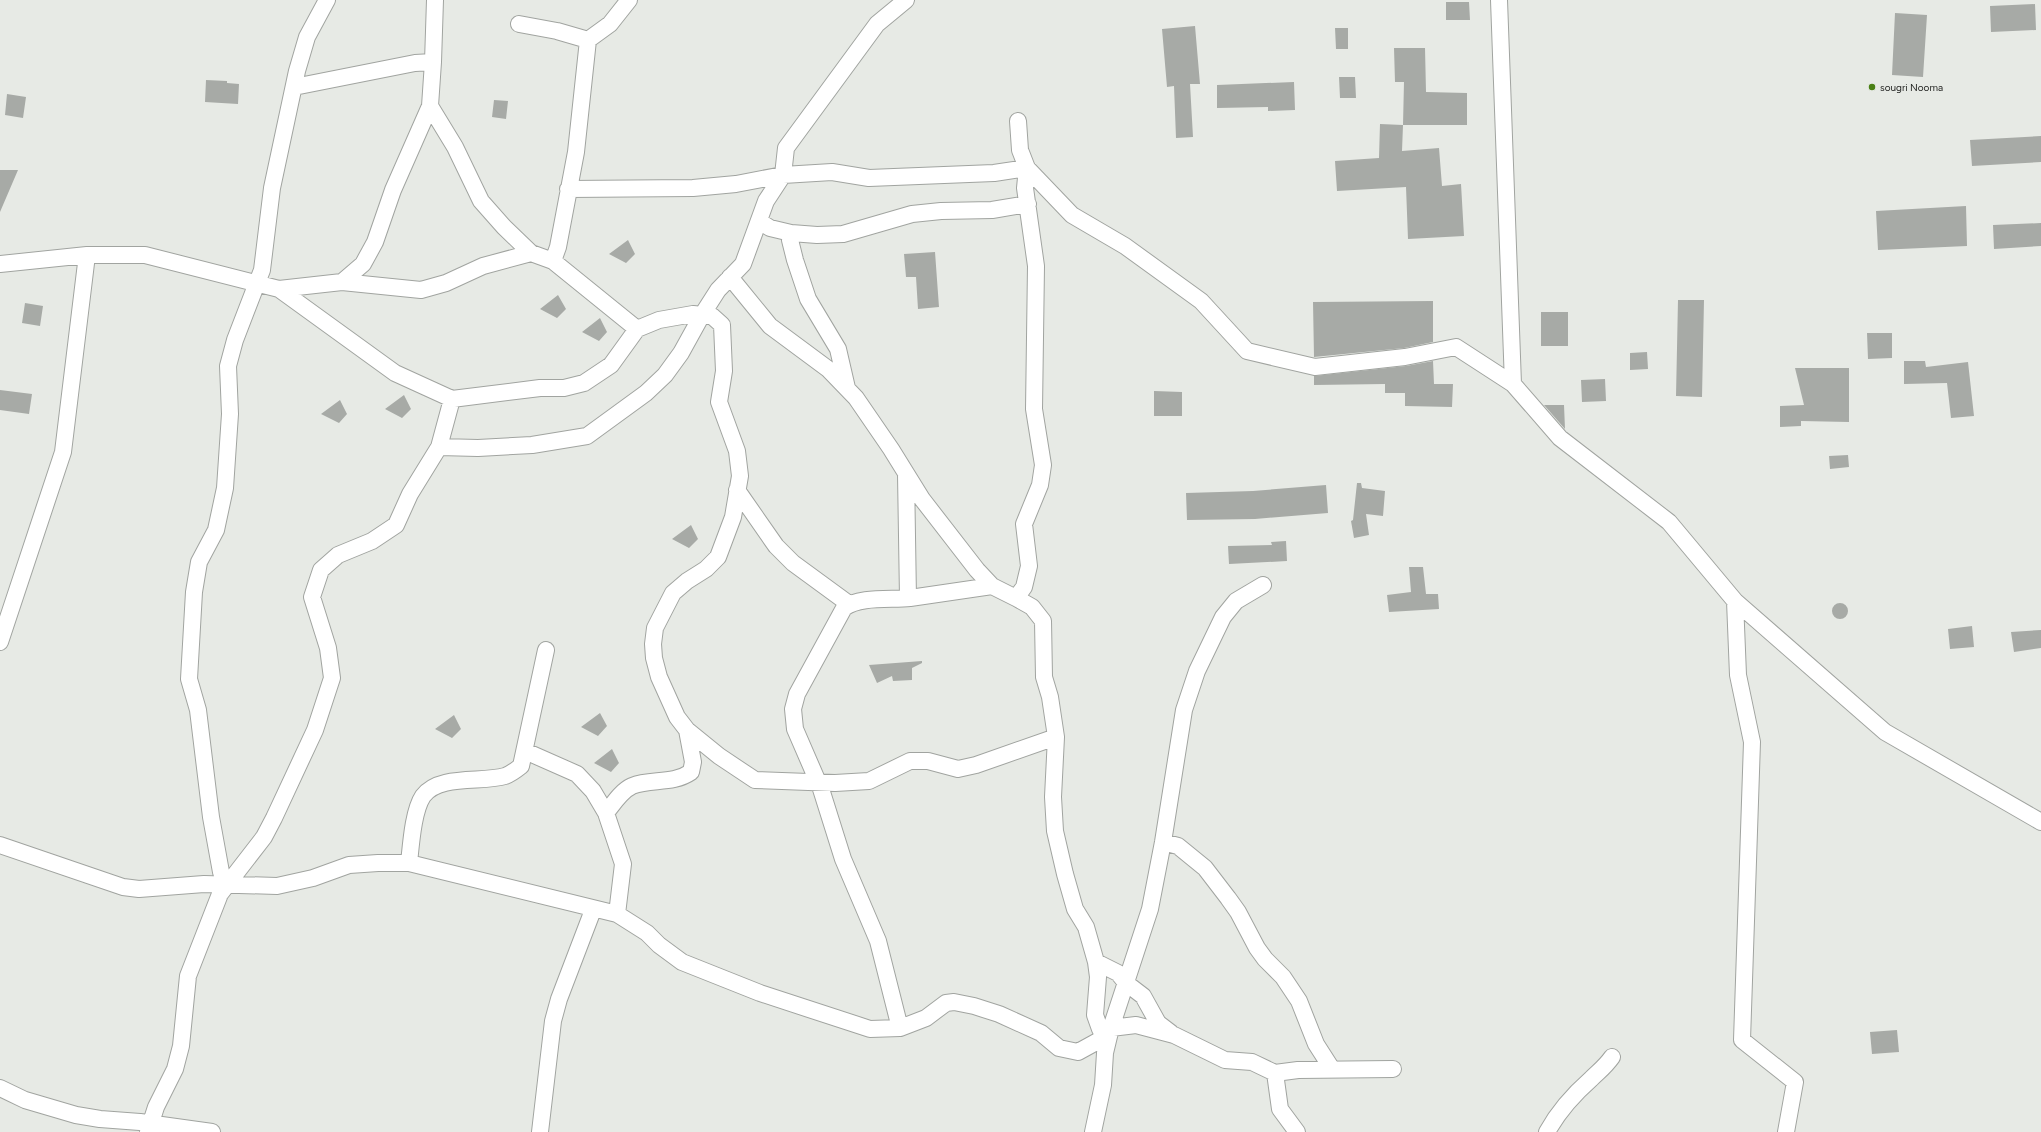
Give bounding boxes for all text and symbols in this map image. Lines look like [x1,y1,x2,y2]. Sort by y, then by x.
place label: sougri Nooma [1880,81,1943,94]
marker: sougri Nooma [1867,82,1877,92]

